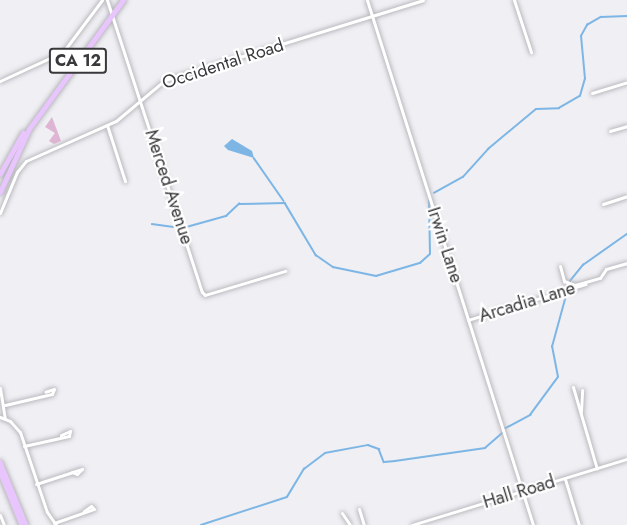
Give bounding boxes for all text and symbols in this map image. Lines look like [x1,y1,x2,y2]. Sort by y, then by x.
street label: Occidental Road [160,34,286,94]
road number: CA 12 [48,48,108,74]
street label: Merced Avenue [140,127,198,247]
street label: Irwin Lane [423,204,467,286]
street label: Arcadia Lane [476,277,578,327]
street label: Hall Road [480,471,558,513]

